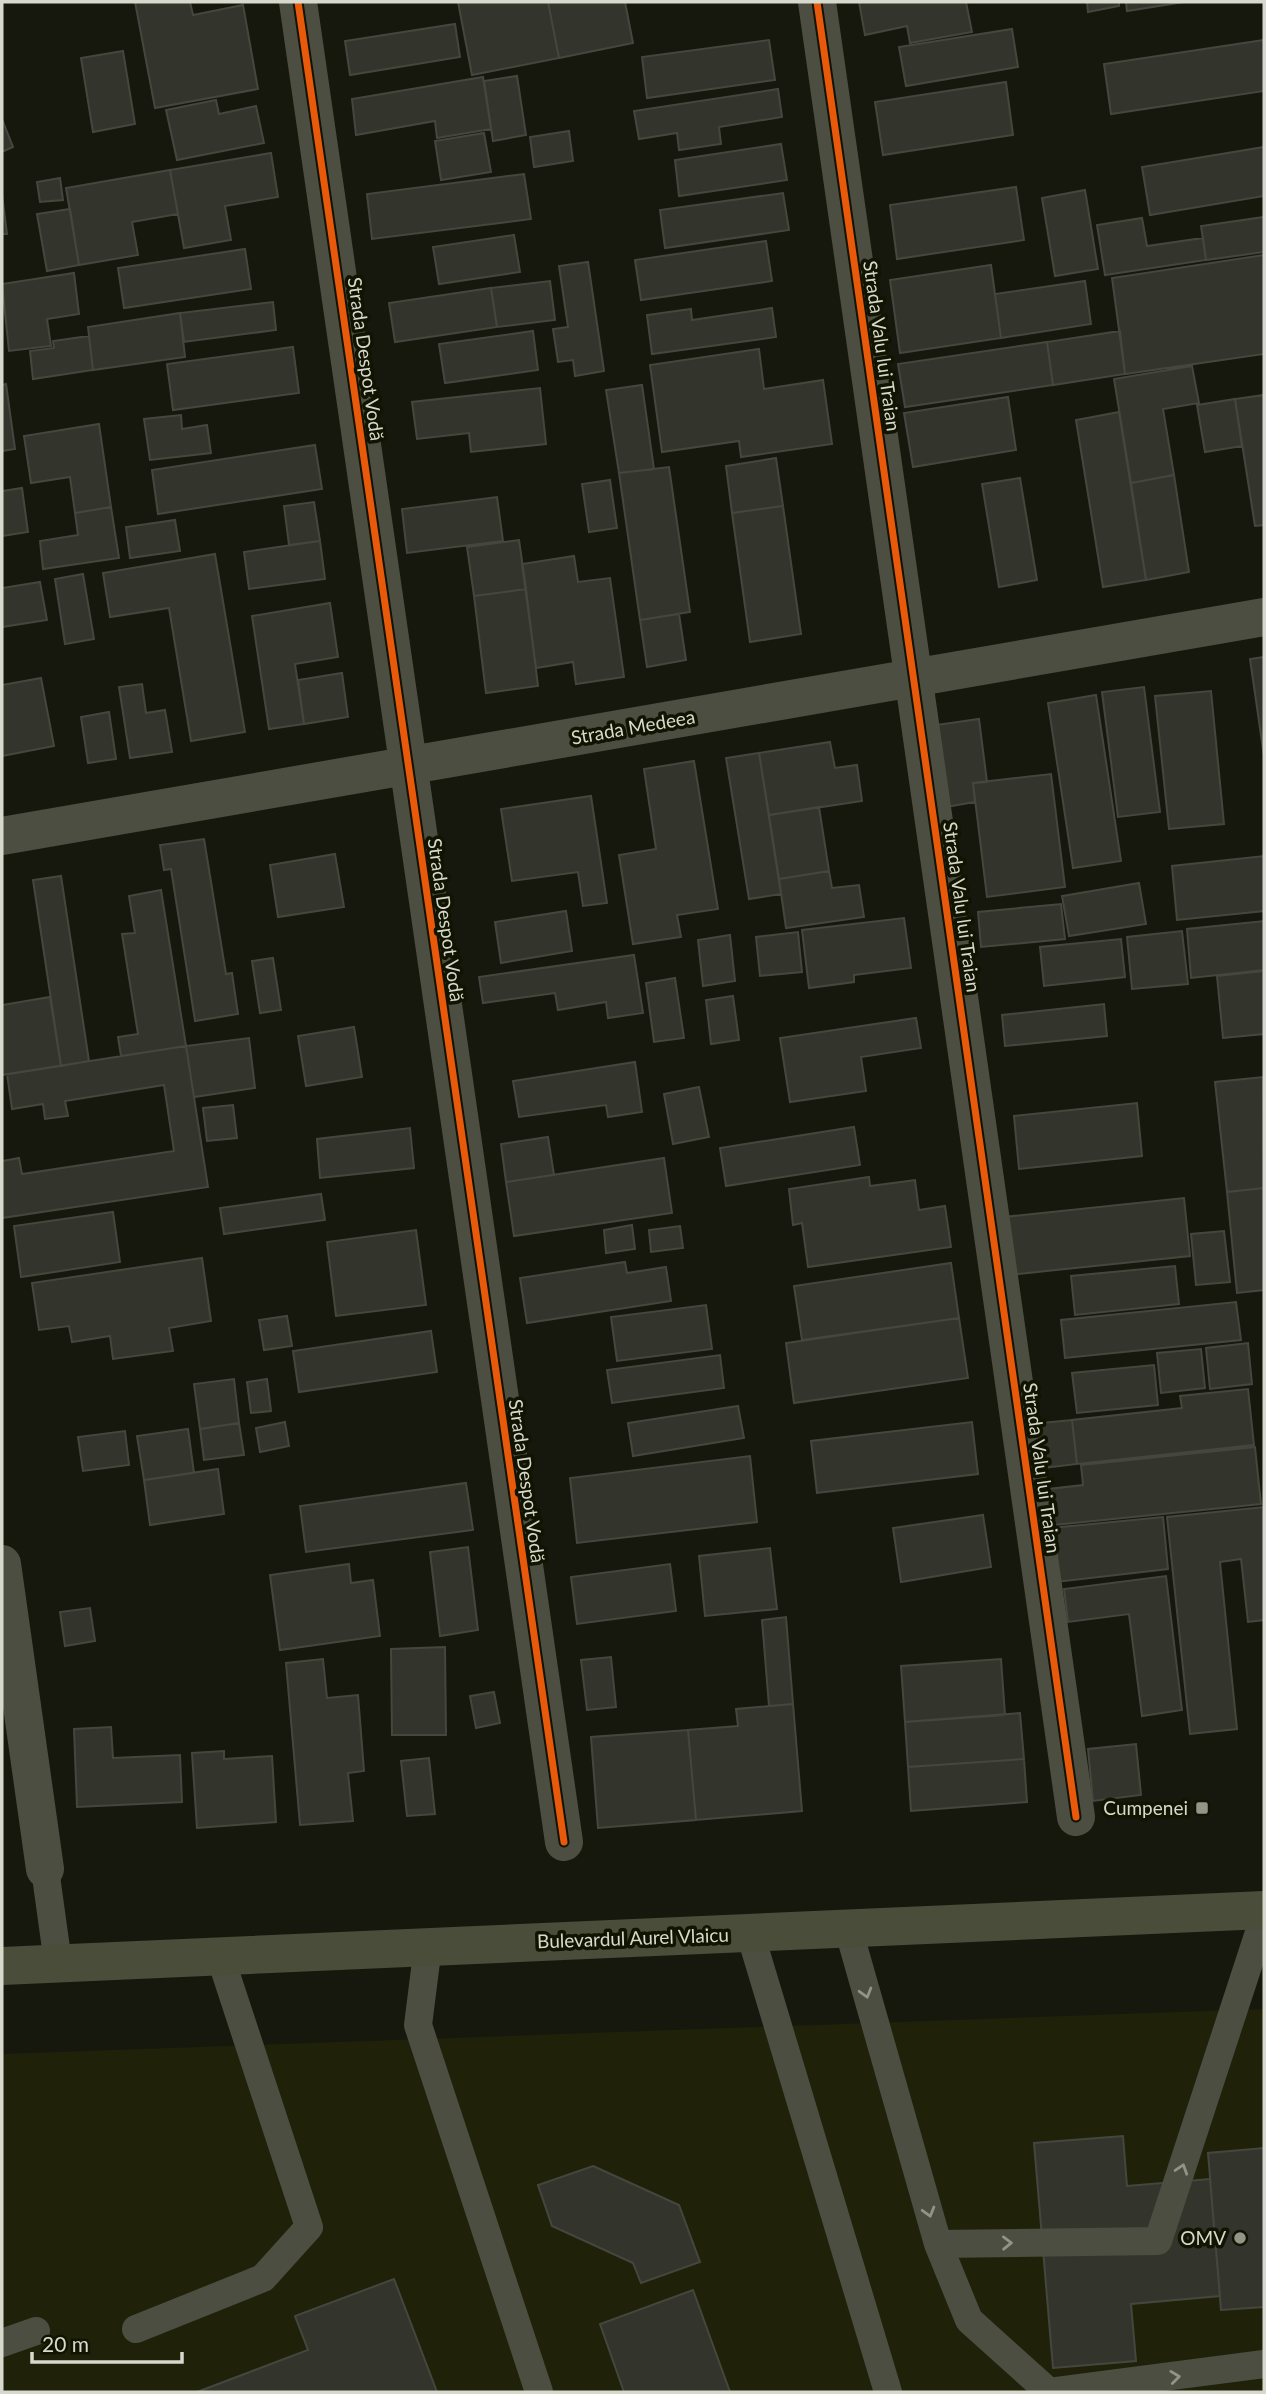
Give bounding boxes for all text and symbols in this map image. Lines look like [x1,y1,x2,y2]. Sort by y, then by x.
street label: Strada Valu lui Traian [859,259,906,433]
street label: Strada Despot Vodă [344,276,389,442]
street label: Strada Medeea [569,704,697,749]
street label: Strada Valu lui Traian [939,820,986,994]
street label: Strada Despot Vodă [424,837,469,1003]
street label: Strada Valu lui Traian [1019,1381,1066,1555]
street label: Strada Despot Vodă [505,1398,550,1564]
place label: Cumpenei [1103,1796,1188,1819]
marker: Cumpenei [1194,1800,1210,1816]
street label: Bulevardul Aurel Vlaicu [537,1923,729,1952]
one-way arrow [858,1987,873,1999]
one-way arrow [1174,2163,1188,2175]
one-way arrow [921,2206,936,2218]
place label: OMV [1180,2226,1226,2249]
marker: OMV [1232,2230,1248,2246]
one-way arrow [1002,2235,1012,2251]
scale bar [32,2320,182,2364]
text: 20 m [42,2331,89,2356]
one-way arrow [1169,2369,1181,2384]

